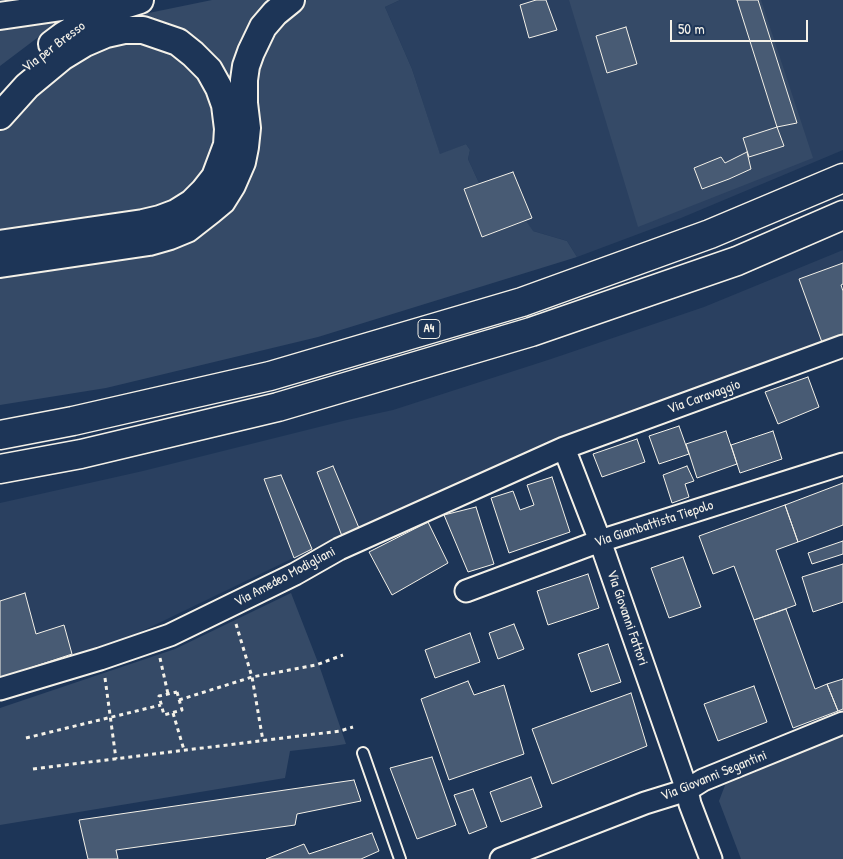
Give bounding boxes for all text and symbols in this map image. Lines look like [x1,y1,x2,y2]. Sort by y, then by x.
scale bar [673,10,810,42]
street label: Via per Bresso [19,18,89,76]
text: 50 m [678,18,705,39]
road number: A4 [418,320,440,338]
street label: Via Caravaggio [665,376,743,418]
street label: Via Giambattista Tiepolo [593,497,715,551]
street label: Via Amedeo Modigliani [232,543,338,611]
street label: Via Giovanni Fattori [603,568,651,668]
street label: Via Giovanni Segantini [659,747,769,805]

